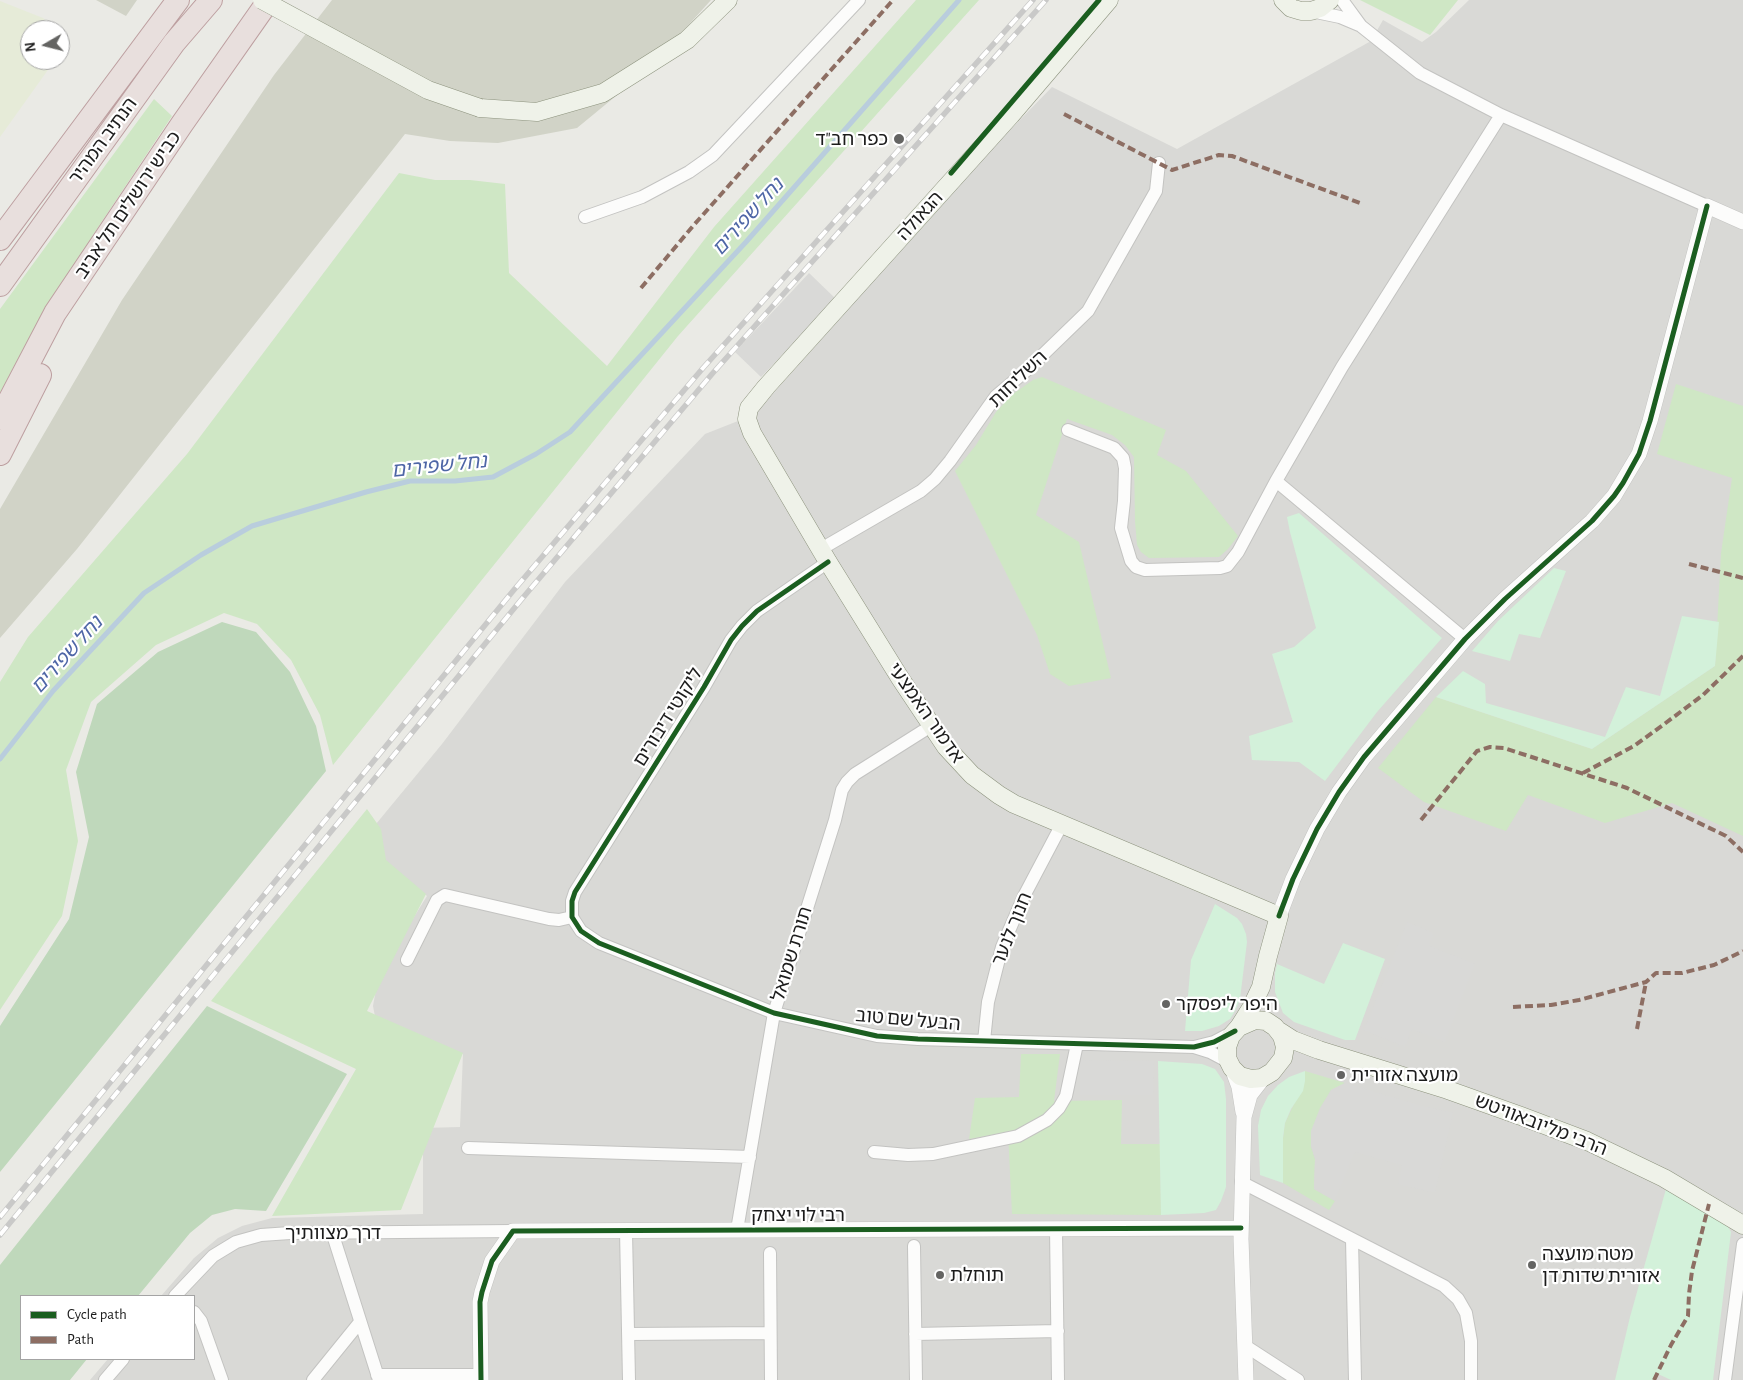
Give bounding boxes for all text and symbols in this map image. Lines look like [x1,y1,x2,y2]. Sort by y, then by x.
north arrow [20,20,70,70]
text: N [24,41,39,53]
street label: הנתיב המהיר [64,93,142,189]
street label: כביש ירושלים תל אביב [70,127,186,283]
place label: כפר חב"ד [815,128,888,150]
marker: כפר חב"ד [892,132,906,146]
water label: נחל שפירים [707,173,789,261]
street label: הגאולה [892,187,948,245]
street label: השליחות [984,346,1052,412]
water label: נחל שפירים [390,449,488,483]
water label: נחל שפירים [26,611,108,699]
street label: אדמור האמצעי [883,659,969,767]
street label: ליקוטי דיבורים [628,663,708,771]
street label: חנוך לנער [987,889,1037,969]
street label: תורת שמואל [767,904,817,1004]
place label: היפר ליפסקר [1176,993,1278,1015]
marker: היפר ליפסקר [1160,998,1172,1010]
street label: הבעל שם טוב [854,1004,962,1036]
place label: מועצה אזורית [1351,1064,1458,1086]
marker: מועצה אזורית [1335,1069,1347,1081]
street label: הרבי מליובאוויטש [1472,1089,1610,1161]
street label: רבי לוי יצחק [751,1204,845,1226]
street label: דרך מצוותיך [285,1222,381,1244]
place label: מטה מועצה אזורית שדות דן [1542,1243,1660,1287]
marker: מטה מועצה אזורית שדות דן [1526,1259,1538,1271]
place label: תוחלת [950,1264,1004,1286]
marker: תוחלת [934,1269,946,1281]
legend [20,1295,195,1360]
text: Cycle path [67,1307,127,1322]
text: Path [67,1332,94,1347]

